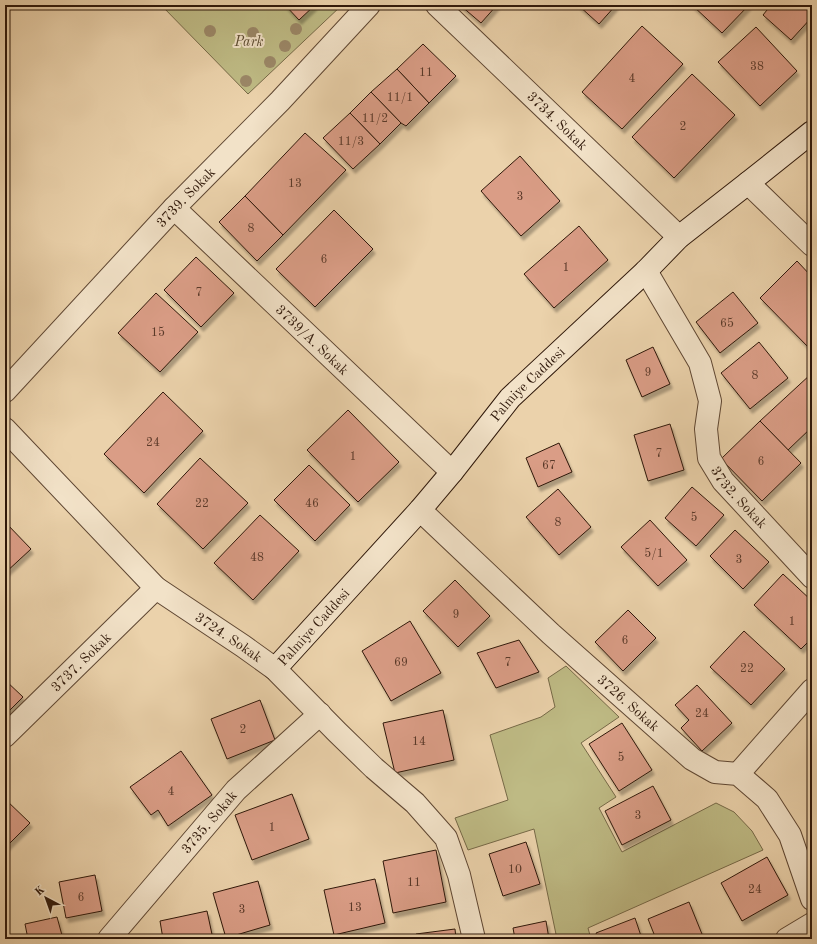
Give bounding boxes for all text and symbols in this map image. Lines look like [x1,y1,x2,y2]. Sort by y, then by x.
park label: Park [234,35,264,49]
house number: 38 [750,61,764,73]
house number: 11 [419,67,433,79]
house number: 4 [629,73,636,85]
street label: 3734. Sokak [524,89,590,153]
house number: 11/1 [387,92,413,104]
house number: 11/2 [362,113,388,125]
house number: 2 [680,121,686,133]
house number: 11/3 [338,136,364,148]
street label: 3739. Sokak [154,165,218,230]
house number: 13 [288,178,302,190]
house number: 3 [517,191,523,203]
house number: 8 [248,223,255,235]
house number: 6 [321,254,328,266]
house number: 1 [563,262,569,274]
house number: 7 [196,287,202,299]
street label: 3739/A. Sokak [273,303,351,378]
house number: 65 [720,317,734,330]
house number: 15 [151,326,165,339]
street label: Palmiye Caddesi [488,345,568,424]
house number: 9 [645,367,651,379]
house number: 8 [752,370,759,382]
house number: 24 [146,437,160,449]
house number: 7 [656,448,662,460]
house number: 1 [350,451,356,463]
house number: 6 [758,456,765,468]
house number: 67 [542,460,556,472]
street label: 3732. Sokak [708,464,769,531]
house number: 22 [195,498,209,510]
house number: 46 [305,498,319,510]
house number: 5 [691,511,698,524]
house number: 8 [555,517,562,529]
house number: 5/1 [644,547,664,560]
house number: 48 [250,552,264,564]
house number: 3 [736,554,742,566]
street label: Palmiye Caddesi [276,586,353,669]
house number: 9 [453,609,459,621]
street label: 3724. Sokak [192,610,264,665]
house number: 1 [789,616,795,628]
street label: 3737. Sokak [49,630,114,695]
house number: 6 [622,635,629,647]
house number: 69 [394,657,408,669]
house number: 7 [505,657,511,669]
house number: 22 [740,663,754,675]
street label: 3726. Sokak [594,673,662,734]
house number: 24 [695,708,709,720]
house number: 2 [240,724,246,736]
house number: 14 [412,736,426,748]
house number: 5 [618,751,625,764]
house number: 4 [168,786,175,798]
street label: 3735. Sokak [179,788,240,856]
house number: 3 [635,810,641,822]
house number: 1 [269,822,275,834]
house number: 10 [508,864,522,876]
house number: 11 [407,877,421,889]
north arrow [26,878,66,918]
text: K [34,884,48,899]
house number: 24 [748,884,762,896]
house number: 6 [78,892,85,904]
house number: 13 [348,902,362,914]
house number: 3 [239,904,245,916]

